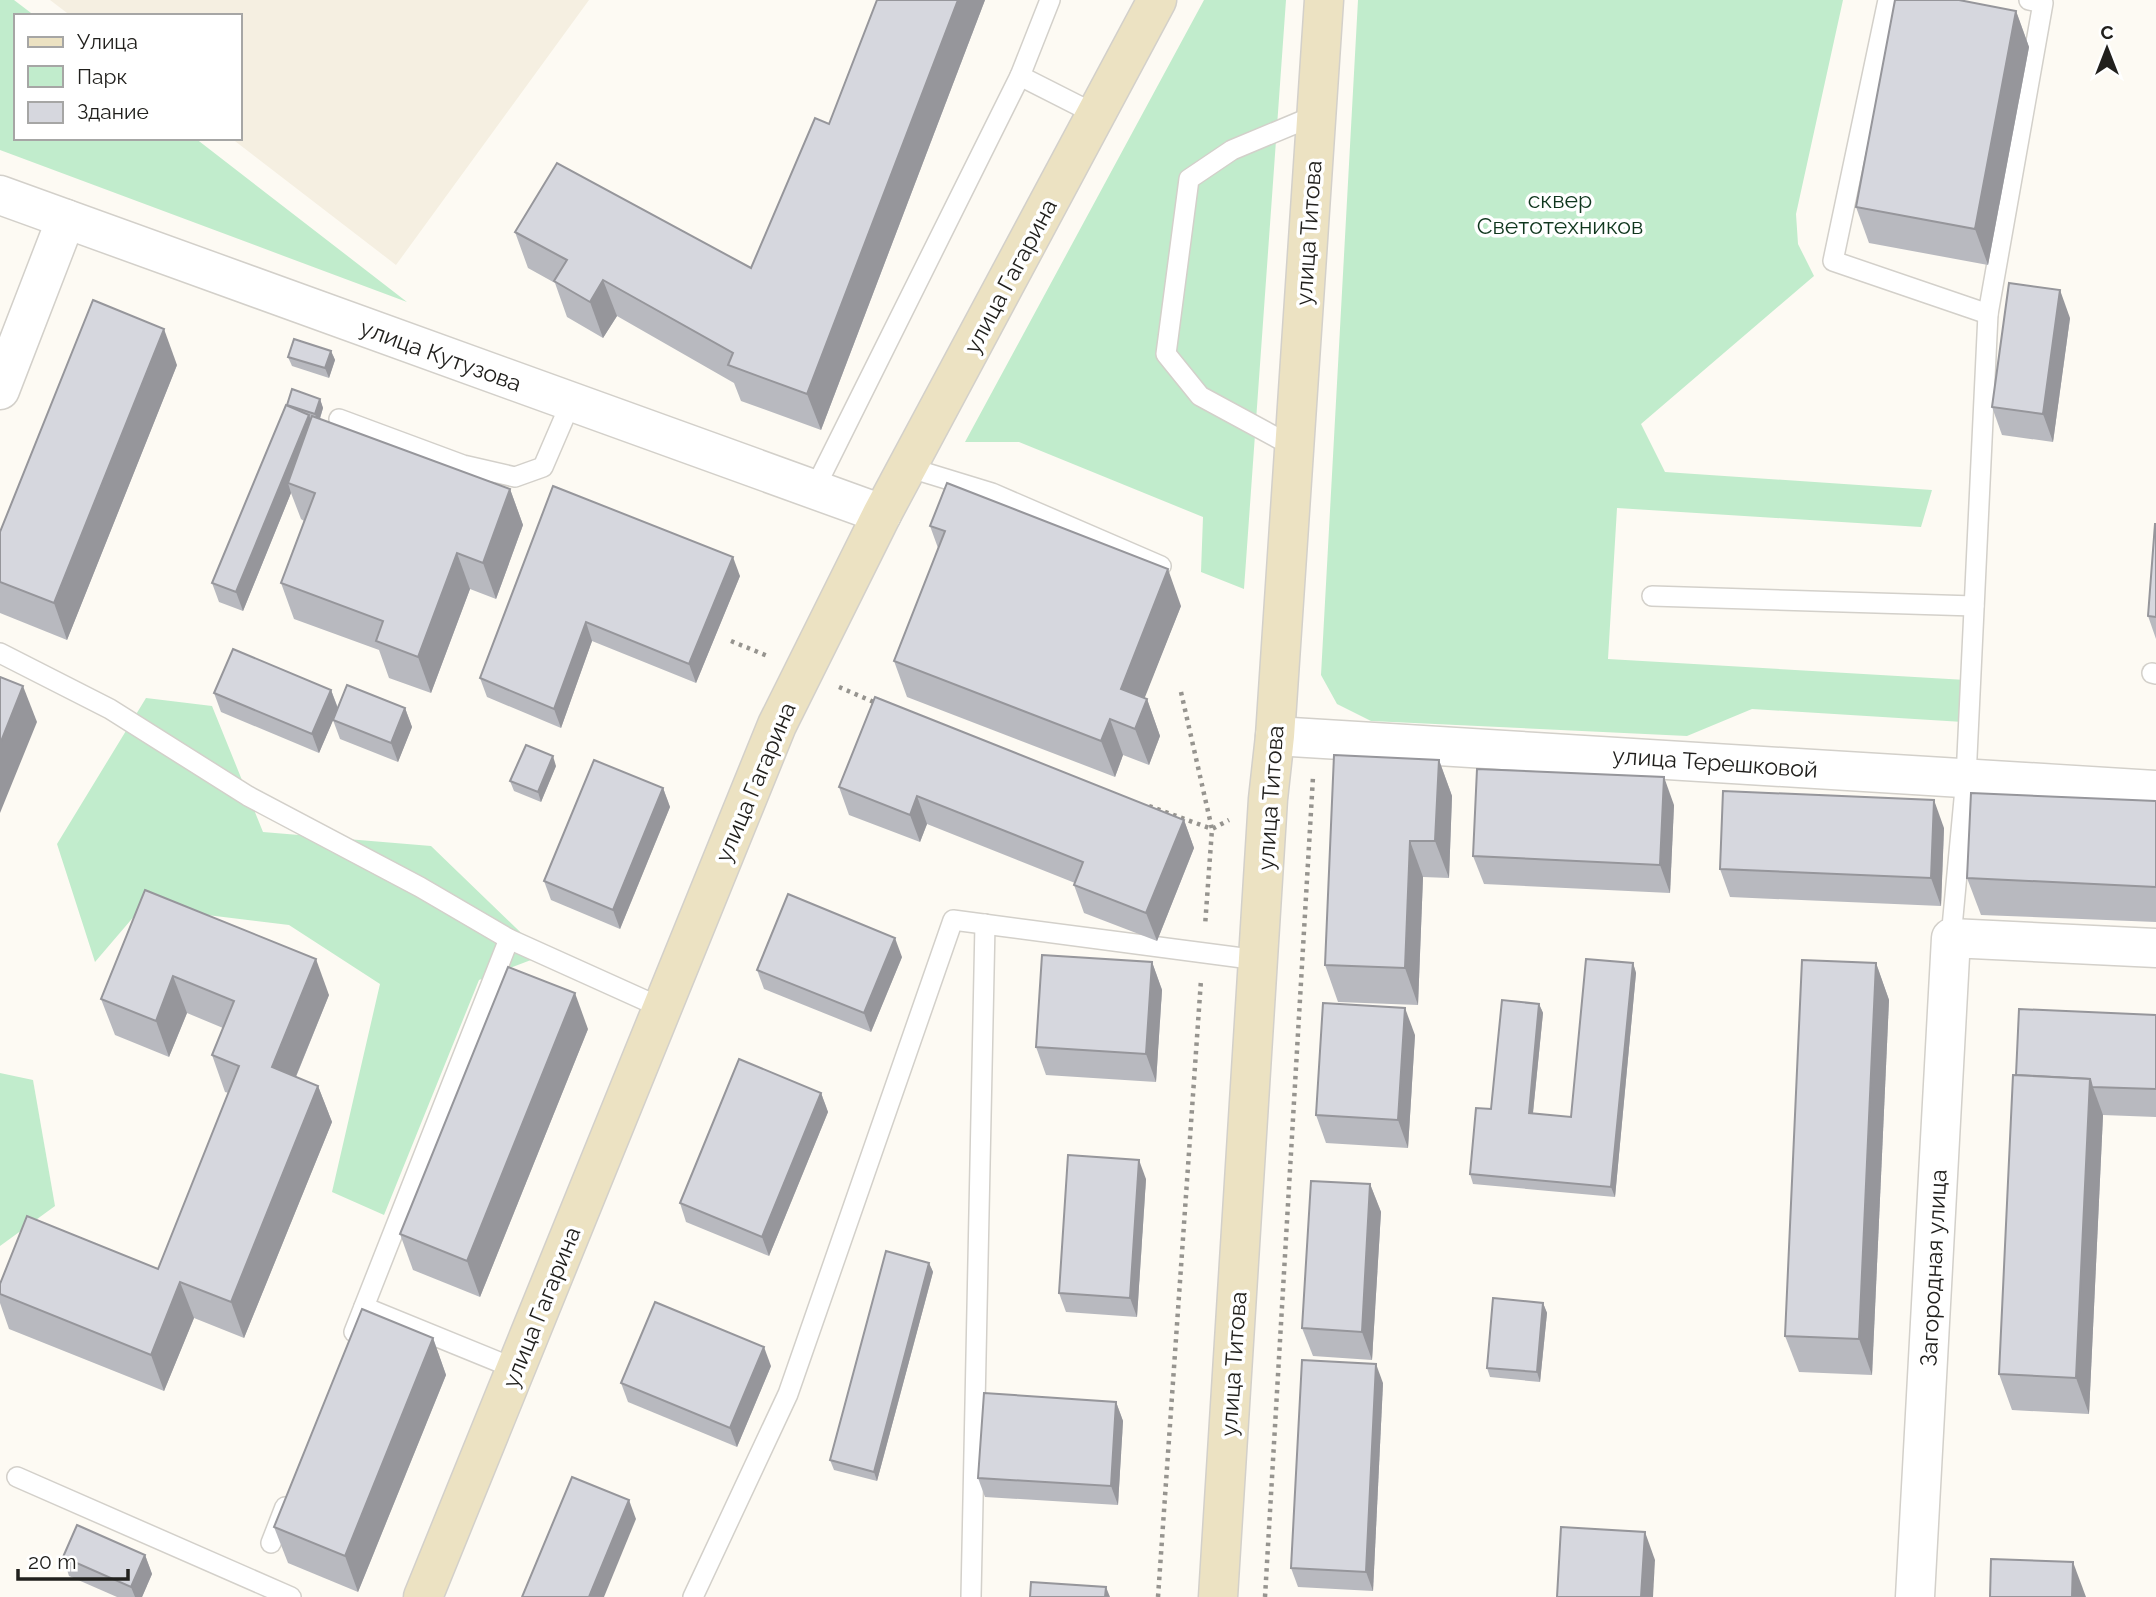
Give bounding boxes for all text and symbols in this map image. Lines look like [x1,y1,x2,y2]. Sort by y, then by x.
legend [14,14,242,140]
north arrow [2072,14,2142,84]
text: С [2100,21,2114,43]
text: Улица [77,29,138,54]
text: Парк [77,64,127,89]
text: Здание [77,99,149,124]
street label: улица Титова [1289,160,1327,306]
park label: сквер Светотехников [1477,186,1643,239]
street label: улица Гагарина [958,194,1062,358]
street label: улица Кутузова [357,313,525,397]
street label: улица Гагарина [709,698,801,866]
street label: улица Титова [1251,725,1289,871]
street label: улица Терешковой [1611,741,1819,783]
street label: Загородная улица [1914,1169,1952,1367]
street label: улица Гагарина [496,1223,586,1391]
street label: улица Титова [1214,1291,1252,1437]
scale bar [18,1538,128,1582]
text: 20 m [28,1549,76,1574]

